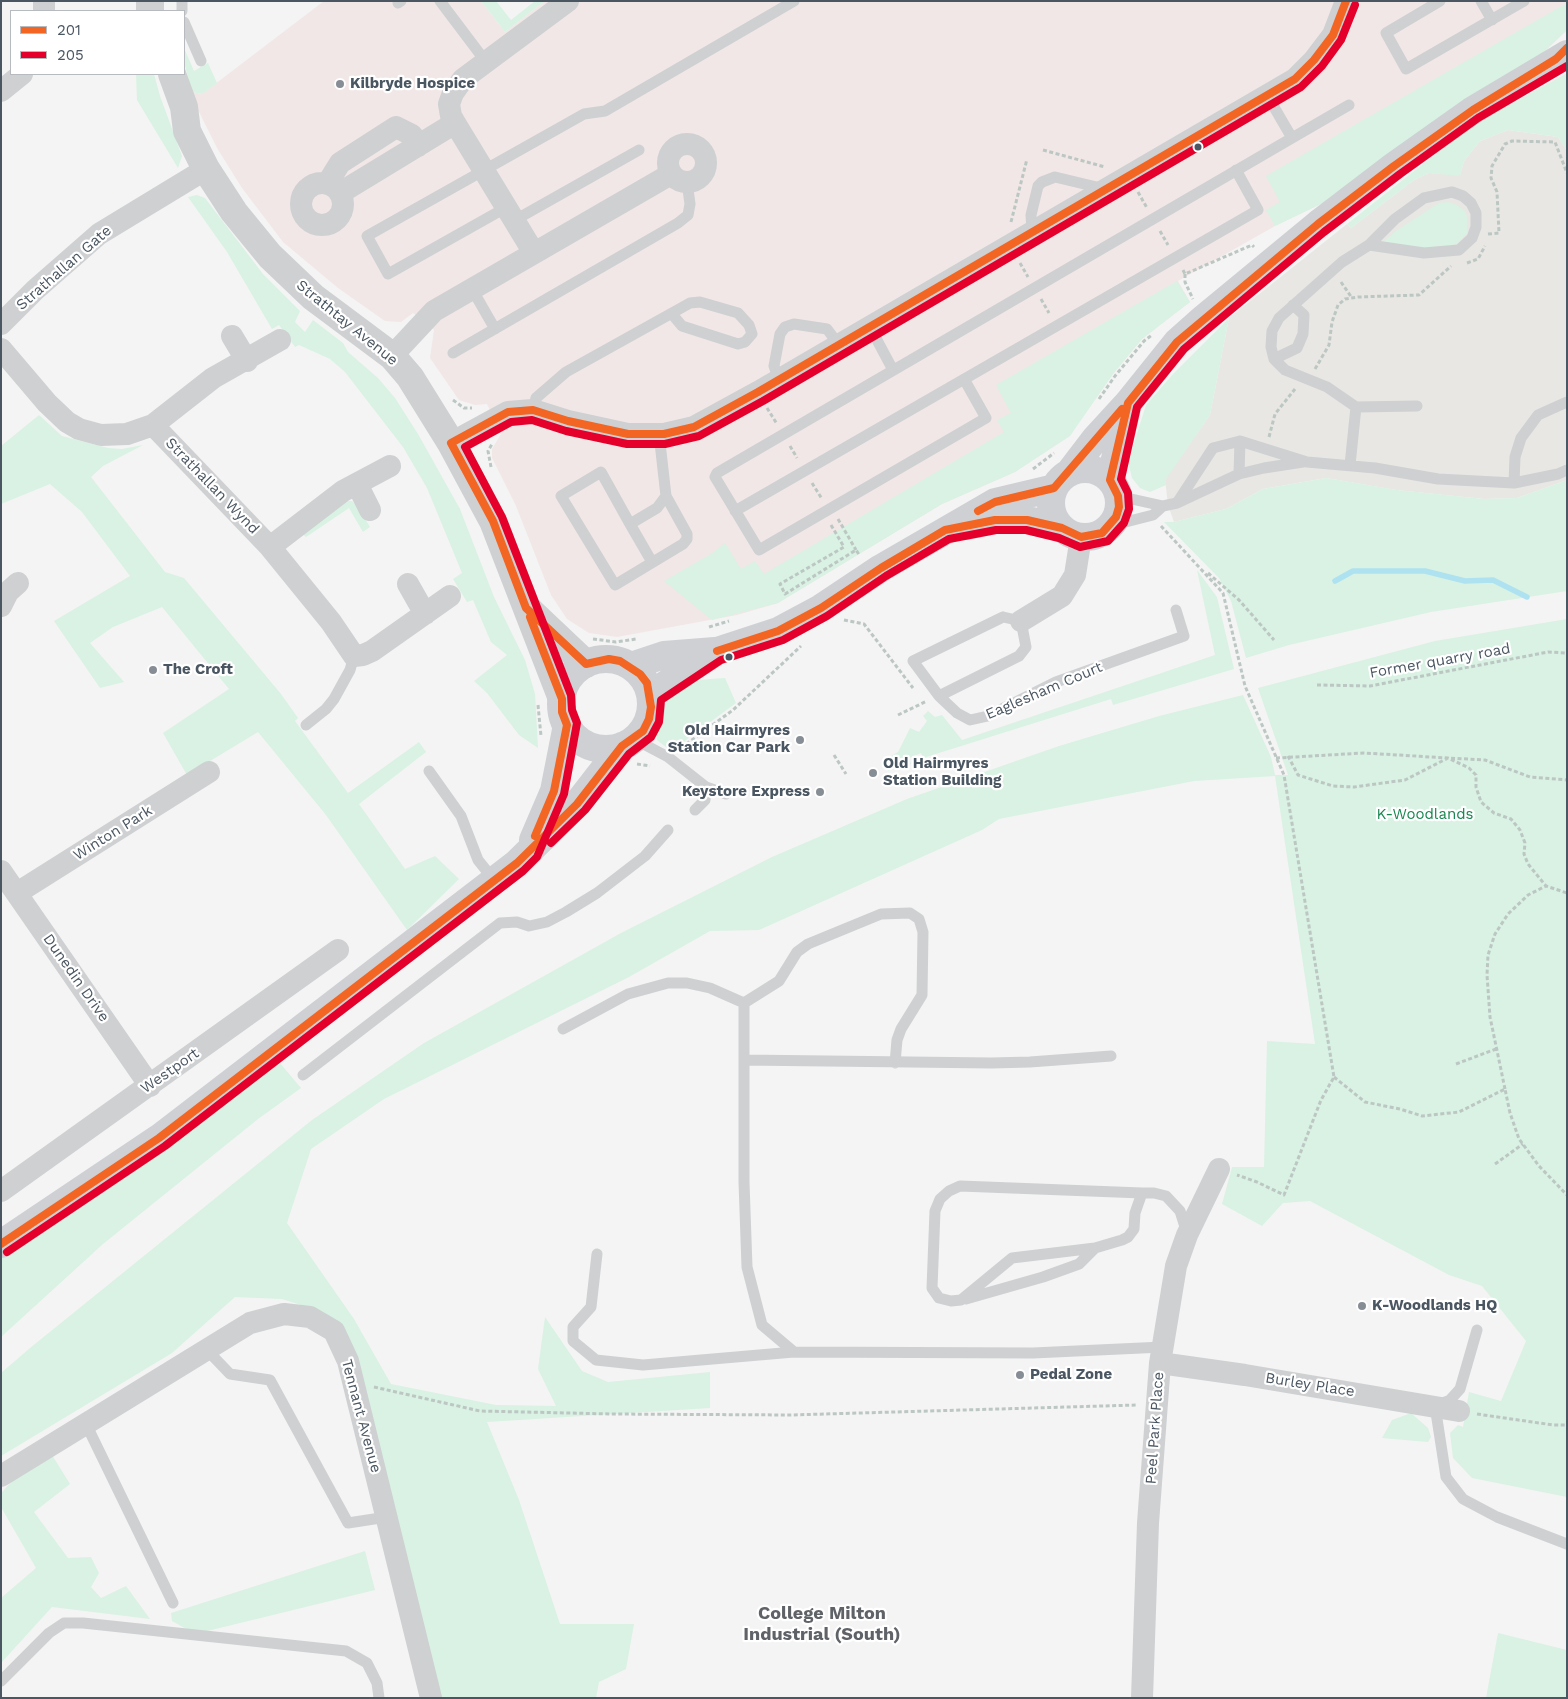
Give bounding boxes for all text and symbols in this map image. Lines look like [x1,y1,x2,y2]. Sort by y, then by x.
legend [10,10,185,75]
text: 201 [57,21,81,39]
text: 205 [57,46,84,64]
place label: Kilbryde Hospice [350,75,475,93]
marker: Kilbryde Hospice [334,78,346,90]
unlabelled marker [1193,142,1203,152]
street label: Strathallan Gate [13,222,115,314]
street label: Strathtay Avenue [292,276,402,370]
street label: Strathallan Wynd [161,434,263,538]
street label: Former quarry road [1368,640,1512,682]
unlabelled marker [724,652,734,662]
street label: Eaglesham Court [983,658,1105,724]
place label: The Croft [163,661,233,679]
marker: The Croft [147,664,159,676]
place label: Old Hairmyres Station Car Park [668,722,790,757]
marker: Old Hairmyres Station Car Park [794,734,806,746]
place label: Old Hairmyres Station Building [883,755,1002,790]
marker: Old Hairmyres Station Building [867,767,879,779]
place label: Keystore Express [682,783,810,801]
marker: Keystore Express [814,786,826,798]
street label: Winton Park [70,802,156,864]
park label: K-Woodlands [1376,806,1474,824]
street label: Dunedin Drive [39,931,113,1025]
street label: Westport [137,1044,203,1098]
place label: K-Woodlands HQ [1372,1297,1497,1315]
marker: K-Woodlands HQ [1356,1300,1368,1312]
street label: Tennant Avenue [337,1357,385,1475]
place label: Pedal Zone [1030,1366,1112,1384]
marker: Pedal Zone [1014,1369,1026,1381]
street label: Burley Place [1264,1369,1356,1401]
street label: Peel Park Place [1142,1371,1168,1485]
district label: College Milton Industrial (South) [743,1603,901,1646]

